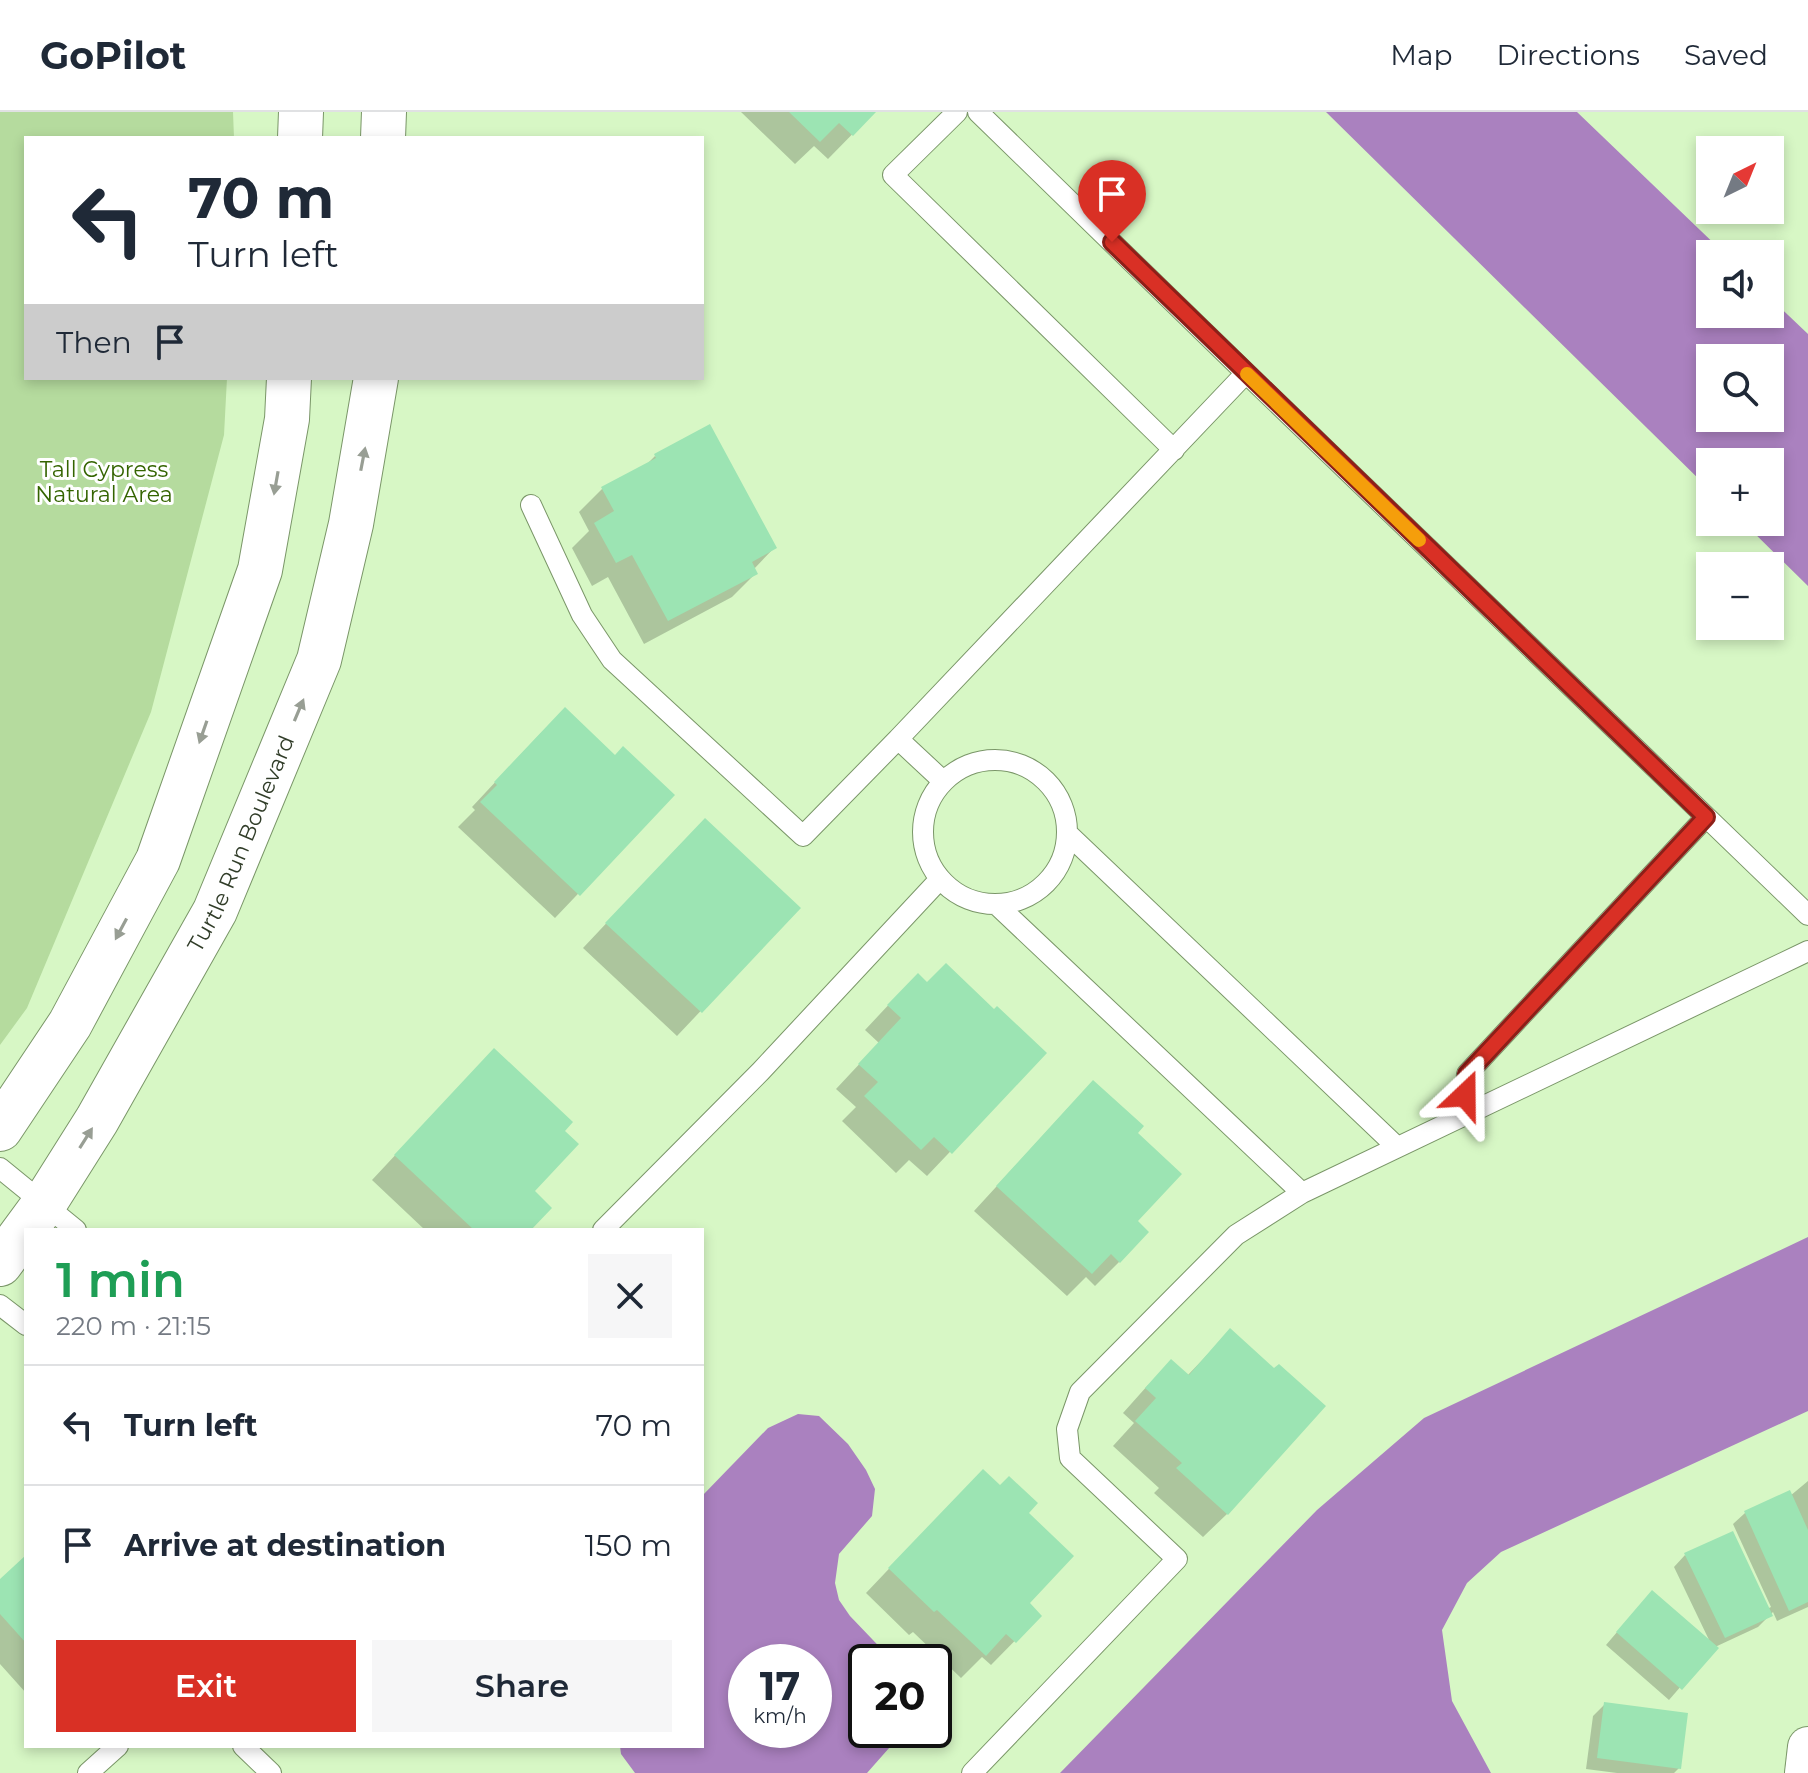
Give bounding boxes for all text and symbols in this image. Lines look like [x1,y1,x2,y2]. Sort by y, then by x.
text: GoPilot [40,32,186,79]
text: Map [1390,38,1452,72]
text: Directions [1496,38,1640,72]
text: Saved [1684,38,1768,72]
north arrow [1696,136,1784,224]
map controls [1696,136,1784,640]
pin [1078,160,1146,242]
text: 70 m [188,164,334,232]
icon: left [56,168,160,272]
icon: arrive [1090,172,1134,216]
text: Turn left [188,232,339,276]
button: sound [1696,240,1784,328]
icon: arrive [148,320,192,364]
text: Then [56,324,132,361]
button: search [1696,344,1784,432]
one-way arrow [358,446,370,471]
button: + [1696,448,1784,536]
park label: Tall Cypress Natural Area [35,456,173,508]
one-way arrow [269,471,281,496]
button: − [1696,552,1784,640]
one-way arrow [292,698,305,722]
one-way arrow [197,720,209,744]
street label: Turtle Run Boulevard [182,731,300,957]
one-way arrow [115,918,129,940]
position arrow [1423,1053,1507,1137]
one-way arrow [79,1127,93,1149]
text: 1 min [56,1251,185,1309]
button: close [588,1254,672,1338]
text: 220 m · 21:15 [56,1310,211,1342]
icon: left [56,1403,100,1447]
text: Turn left [124,1407,257,1444]
text: 70 m [595,1407,672,1444]
icon: arrive [56,1523,100,1567]
text: Arrive at destination [124,1527,446,1564]
text: 150 m [585,1527,672,1564]
button: Exit [56,1640,356,1732]
button: Share [372,1640,672,1732]
speed limit sign: 20 [848,1644,952,1748]
text: 17 [760,1661,800,1710]
text: km/h [753,1704,807,1728]

